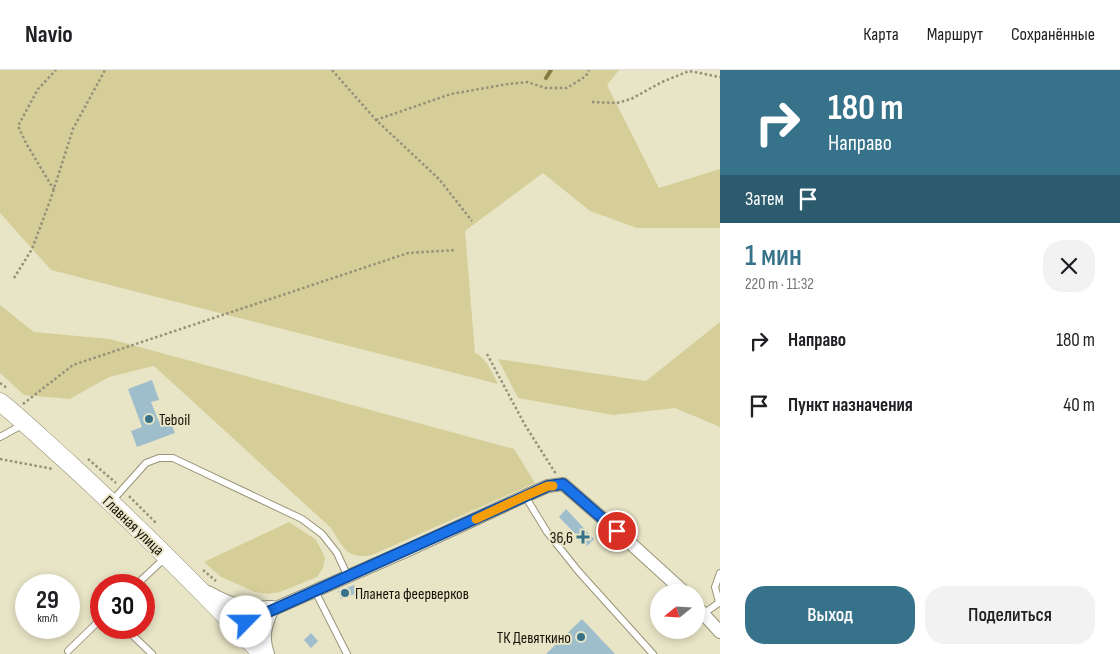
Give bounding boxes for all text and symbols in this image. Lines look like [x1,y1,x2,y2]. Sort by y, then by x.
text: Navio [25,20,73,49]
text: Карта [863,24,899,45]
text: Маршрут [927,24,983,45]
text: Сохранённые [1011,24,1095,45]
text: 180 m [828,87,904,130]
icon: right [745,90,810,155]
text: Направо [828,130,892,157]
icon: arrive [794,185,822,213]
text: Затем [745,188,784,211]
text: 1 мин [745,238,802,274]
button: close [1043,240,1095,292]
text: 220 m · 11:32 [745,275,814,294]
icon: right [745,327,773,355]
text: Направо [788,329,846,352]
text: 180 m [1056,329,1095,352]
icon: arrive [745,392,773,420]
text: Пункт назначения [788,394,913,417]
text: 40 m [1063,394,1095,417]
place label: Teboil [159,411,190,430]
marker: Teboil [143,413,155,425]
street label: Главная улица [98,492,168,560]
pin [596,510,638,552]
icon: arrive [603,517,631,545]
place label: 36,6 [550,529,573,548]
marker: 36,6 [577,531,589,543]
speed limit sign: 30 [90,574,155,639]
north arrow [650,584,705,639]
map controls [650,584,705,639]
text: 29 [36,585,59,616]
place label: Планета феерверков [355,585,469,604]
button: Выход [745,586,915,644]
button: Поделиться [925,586,1095,644]
marker: Планета феерверков [339,587,351,599]
position arrow [219,595,271,647]
text: km/h [37,611,58,626]
place label: ТК Девяткино [497,629,571,648]
marker: ТК Девяткино [575,631,587,643]

